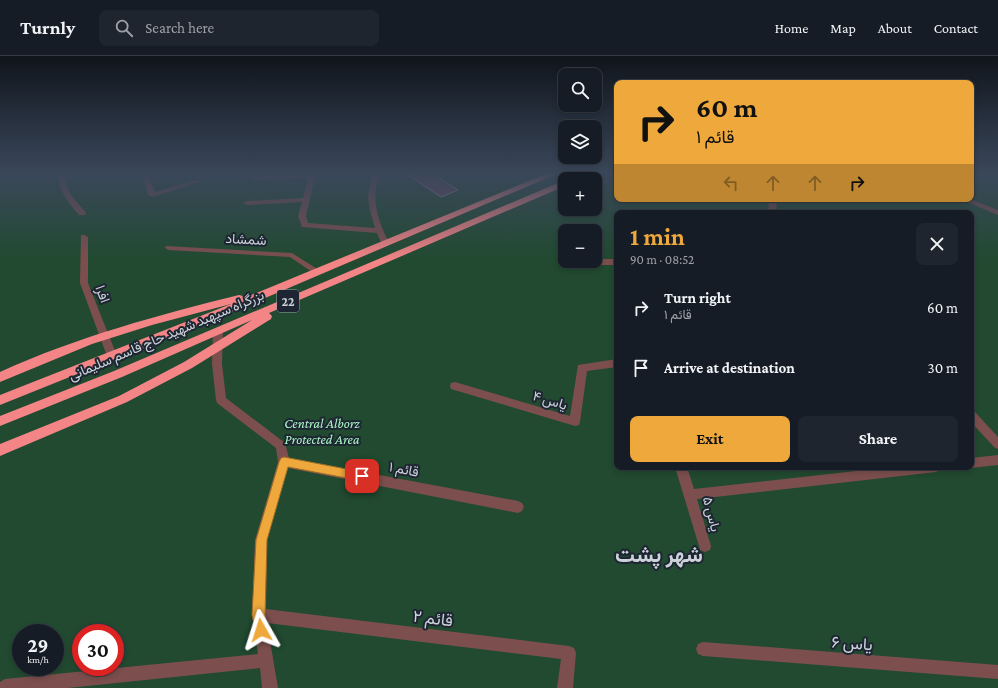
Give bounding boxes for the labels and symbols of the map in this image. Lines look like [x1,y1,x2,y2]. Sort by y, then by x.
street label: شمشاد [225,230,267,248]
street label: افرا [92,283,113,305]
street label: بزرگراه سپهبد شهید حاج قاسم سلیمانی [66,286,267,386]
road number: 22 [277,290,299,312]
street label: یاس ۴ [531,387,569,414]
park label: Central Alborz Protected Area [284,415,361,447]
street label: قائم ۱ [388,458,420,481]
pin [345,459,379,493]
street label: یاس ۵ [699,495,724,533]
district label: شهر پشت [615,542,703,570]
street label: قائم ۲ [412,607,454,631]
position arrow [240,609,282,651]
speed limit sign: 30 [72,624,124,676]
street label: یاس ۶ [831,633,873,655]

